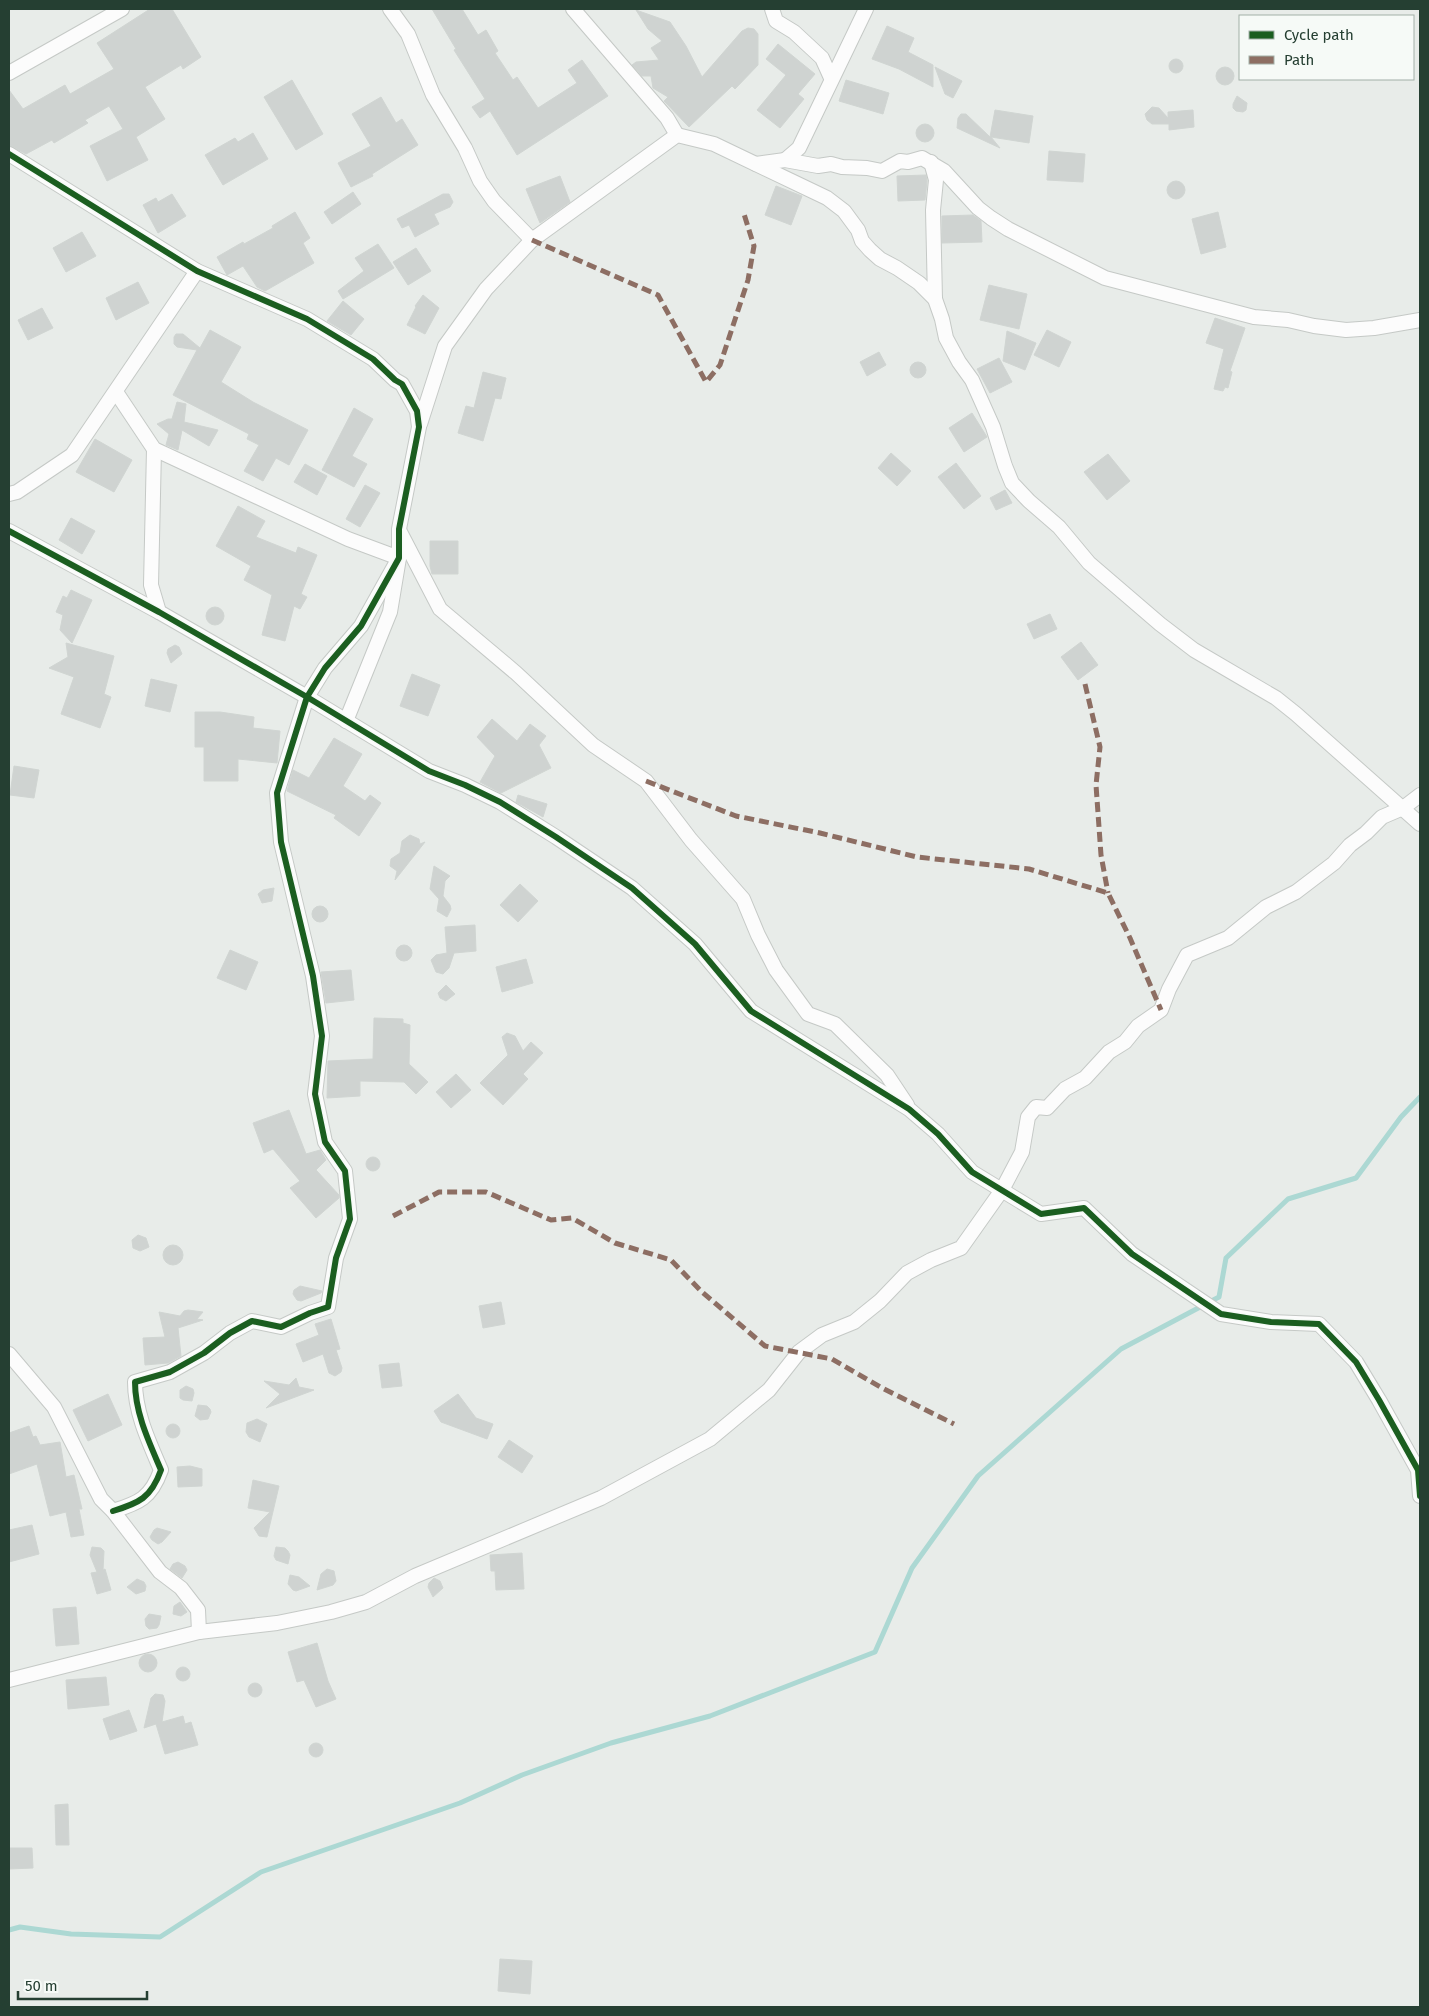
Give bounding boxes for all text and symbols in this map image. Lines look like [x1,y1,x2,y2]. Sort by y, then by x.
legend [1239,15,1414,80]
text: Cycle path [1284,26,1354,44]
text: Path [1284,51,1314,69]
scale bar [18,1968,146,2000]
text: 50 m [25,1977,58,1995]

